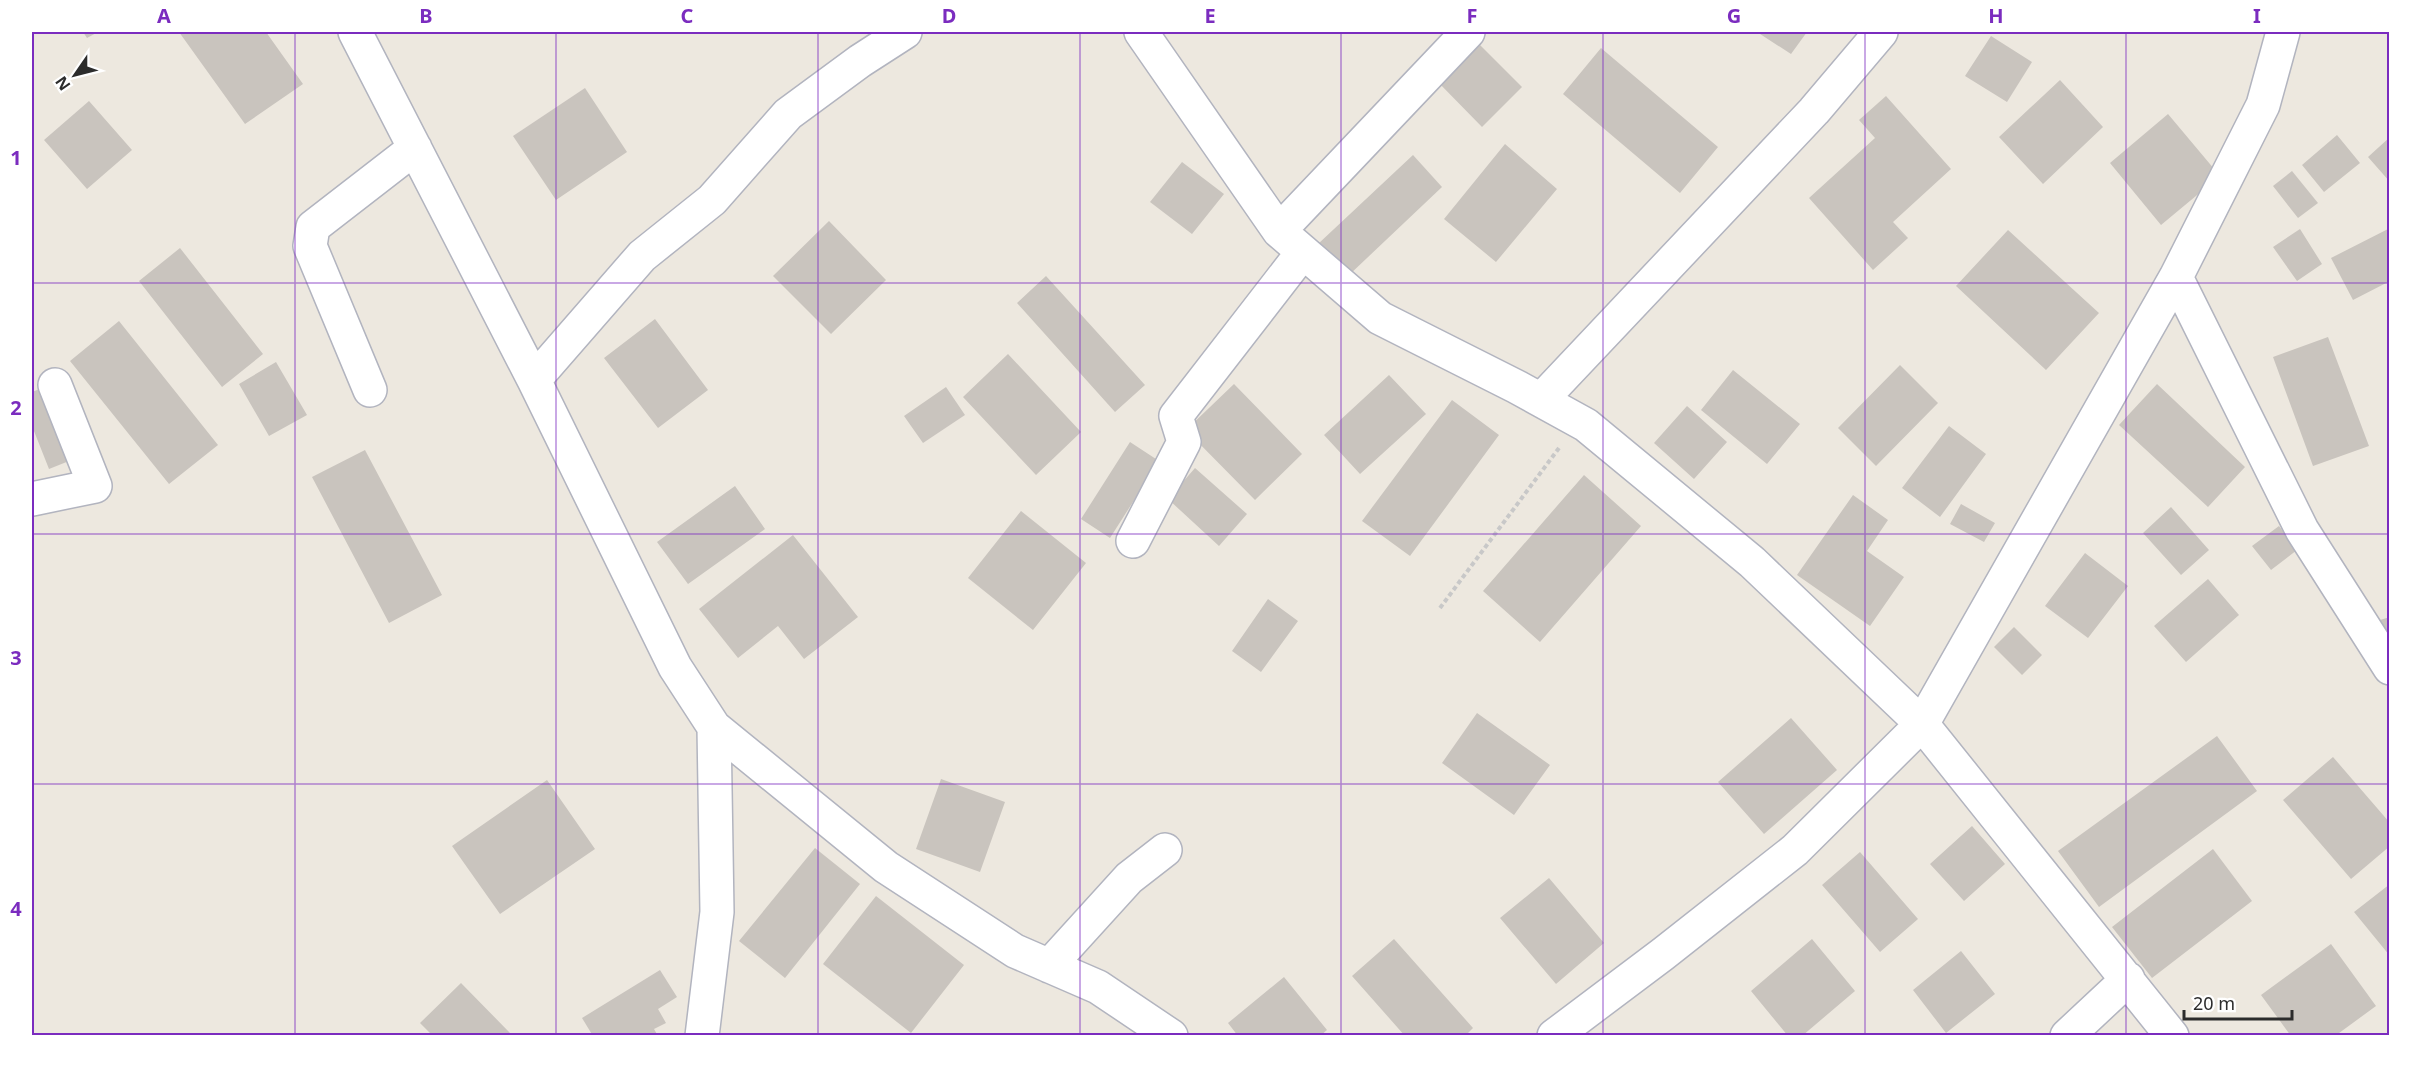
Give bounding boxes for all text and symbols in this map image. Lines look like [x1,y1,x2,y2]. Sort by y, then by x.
text: A [157,2,171,29]
text: B [419,2,433,29]
text: C [681,2,694,29]
text: D [942,2,956,29]
text: E [1204,2,1216,29]
text: F [1467,2,1477,29]
text: G [1727,2,1741,29]
text: H [1988,2,2004,29]
text: I [2253,2,2261,29]
north arrow [45,45,105,105]
text: N [50,72,75,95]
text: 1 [10,144,22,171]
text: 2 [10,394,22,421]
text: 3 [10,644,22,671]
text: 4 [10,895,22,922]
scale bar [2184,983,2292,1021]
text: 20 m [2193,991,2235,1015]

